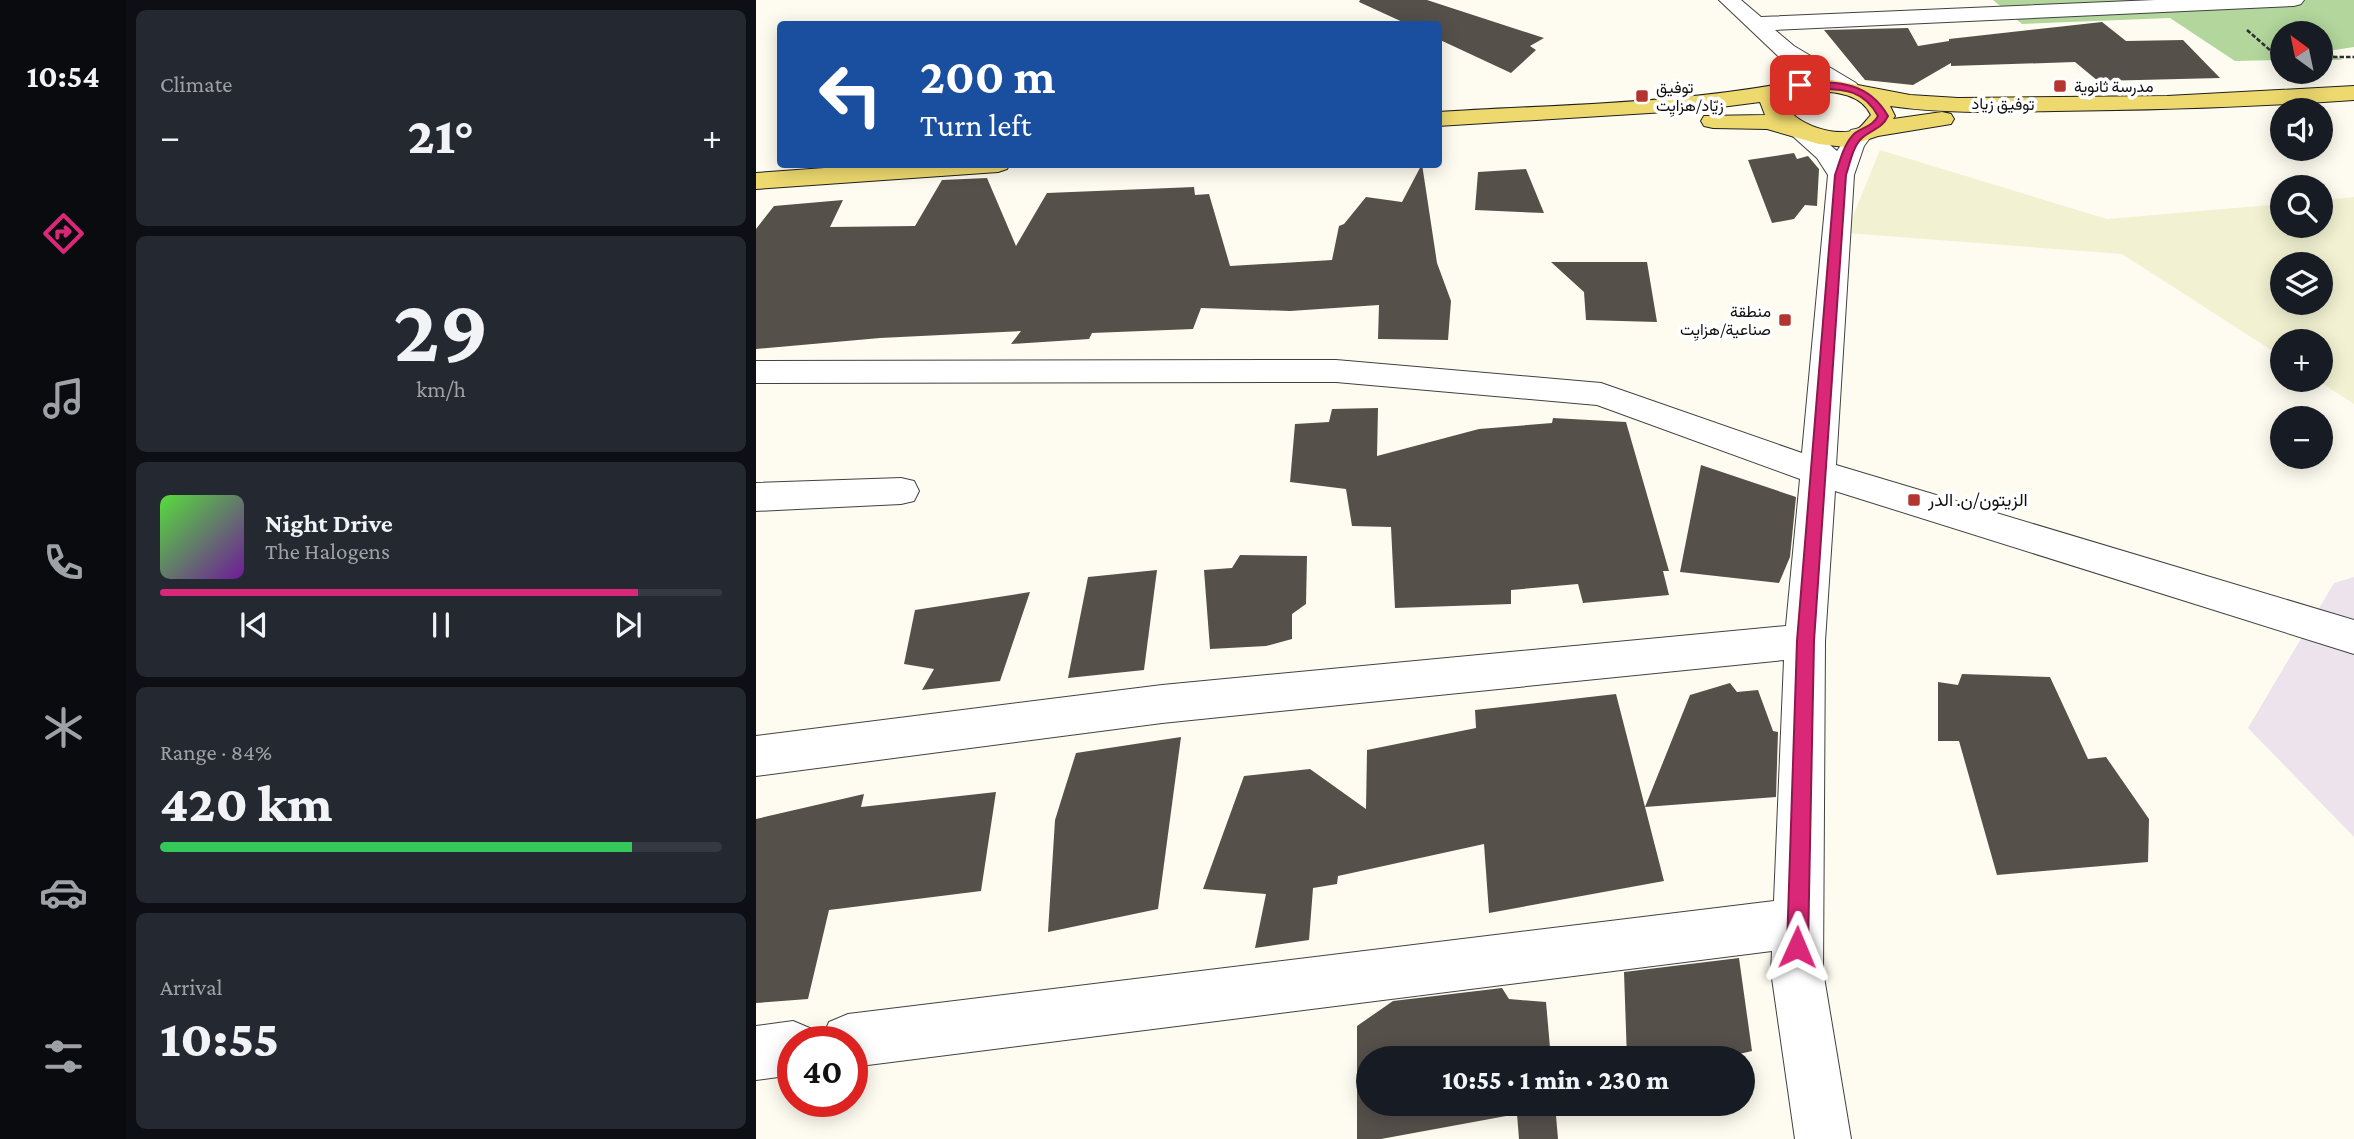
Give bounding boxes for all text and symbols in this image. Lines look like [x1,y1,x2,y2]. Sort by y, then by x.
north arrow [2270,21,2333,84]
map controls [2270,21,2333,469]
icon: left [805,49,896,140]
text: 200 m [920,49,1055,104]
pin [1770,55,1830,115]
text: 10:54 [26,58,100,94]
icon: arrive [1781,66,1819,104]
text: Climate [160,71,232,97]
marker: مدرسة ثانوية [2052,78,2068,94]
place label: مدرسة ثانوية [2074,78,2154,97]
place label: توفيق زيّاد/هزايِت [1656,79,1724,117]
marker: توفيق زيّاد/هزايِت [1634,88,1650,104]
street label: توفيق زياد [1971,95,2035,115]
button: sound [2270,98,2333,161]
text: 21° [408,106,474,164]
text: Turn left [920,107,1031,143]
text: − [160,115,180,157]
text: + [702,115,722,157]
button: search [2270,175,2333,238]
icon: directions [39,209,88,258]
button: layers [2270,252,2333,315]
text: 29 [393,279,489,381]
place label: منطقة صناعية/هزايِت [1680,303,1771,341]
marker: منطقة صناعية/هزايِت [1777,312,1793,328]
button: + [2270,329,2333,392]
icon: music [39,374,88,423]
text: km/h [416,376,466,402]
button: − [2270,406,2333,469]
place label: الزيتون/ن. الدر [1927,490,2028,511]
marker: الزيتون/ن. الدر [1906,492,1922,508]
text: Night Drive [265,509,393,538]
icon: phone [39,538,88,587]
text: The Halogens [265,538,390,564]
icon: previous [235,606,273,644]
icon: pause [422,606,460,644]
icon: next [609,606,647,644]
icon: climate [39,703,88,752]
text: Range · 84% [160,739,272,765]
text: 420 km [160,774,332,832]
icon: car [39,868,88,917]
position arrow [1760,910,1834,984]
text: Arrival [160,974,223,1000]
text: 10:55 [160,1009,279,1067]
speed limit sign: 40 [777,1026,868,1117]
icon: filters [39,1032,88,1081]
text: 10:55 · 1 min · 230 m [1442,1066,1669,1095]

